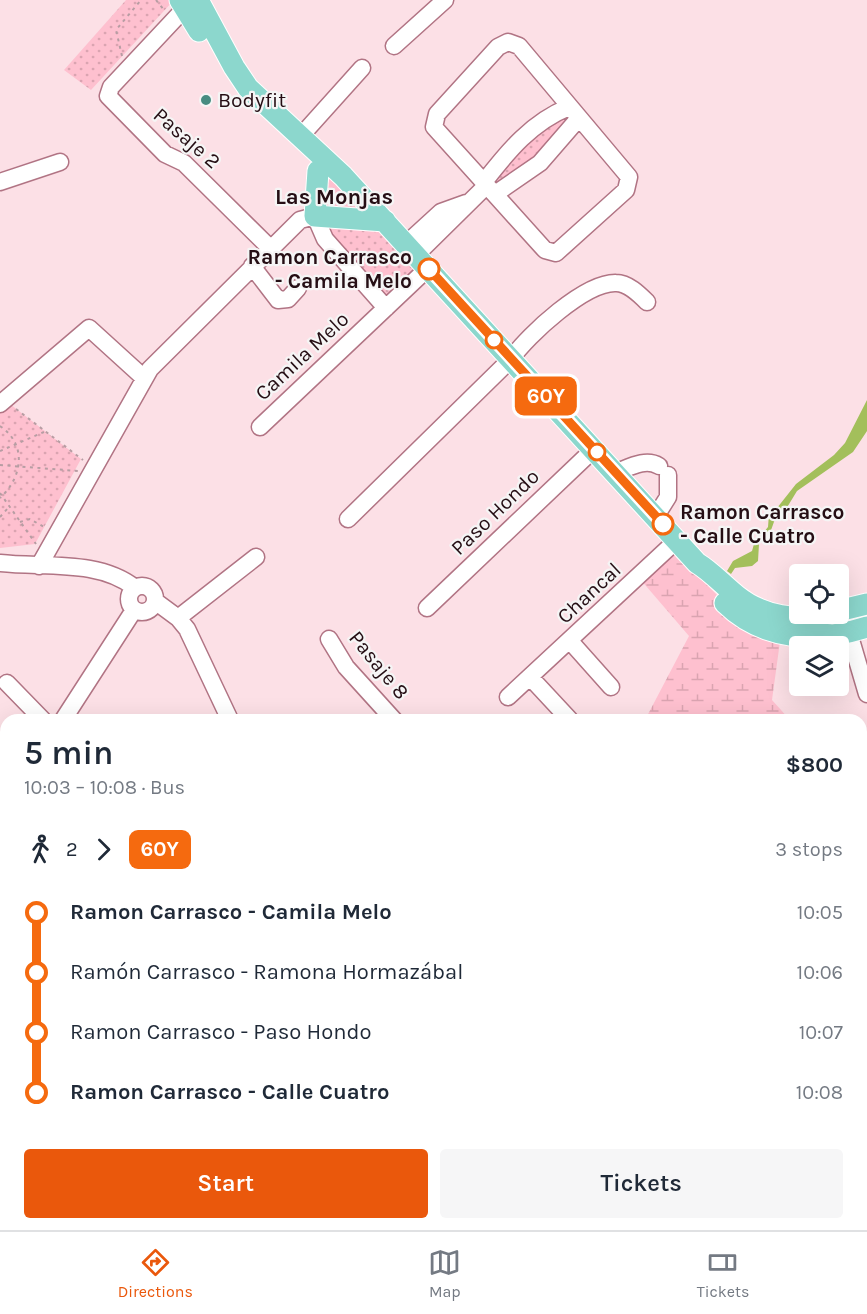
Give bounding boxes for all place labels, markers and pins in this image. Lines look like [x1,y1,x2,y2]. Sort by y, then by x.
place label: Bodyfit [218,88,286,112]
marker: Bodyfit [199,93,213,107]
place label: Ramon Carrasco - Camila Melo [248,245,412,293]
marker: Ramon Carrasco - Camila Melo [418,258,440,280]
unlabelled marker [485,331,503,349]
unlabelled marker [588,443,606,461]
place label: Ramon Carrasco - Calle Cuatro [680,500,844,548]
marker: Ramon Carrasco - Calle Cuatro [652,513,674,535]

